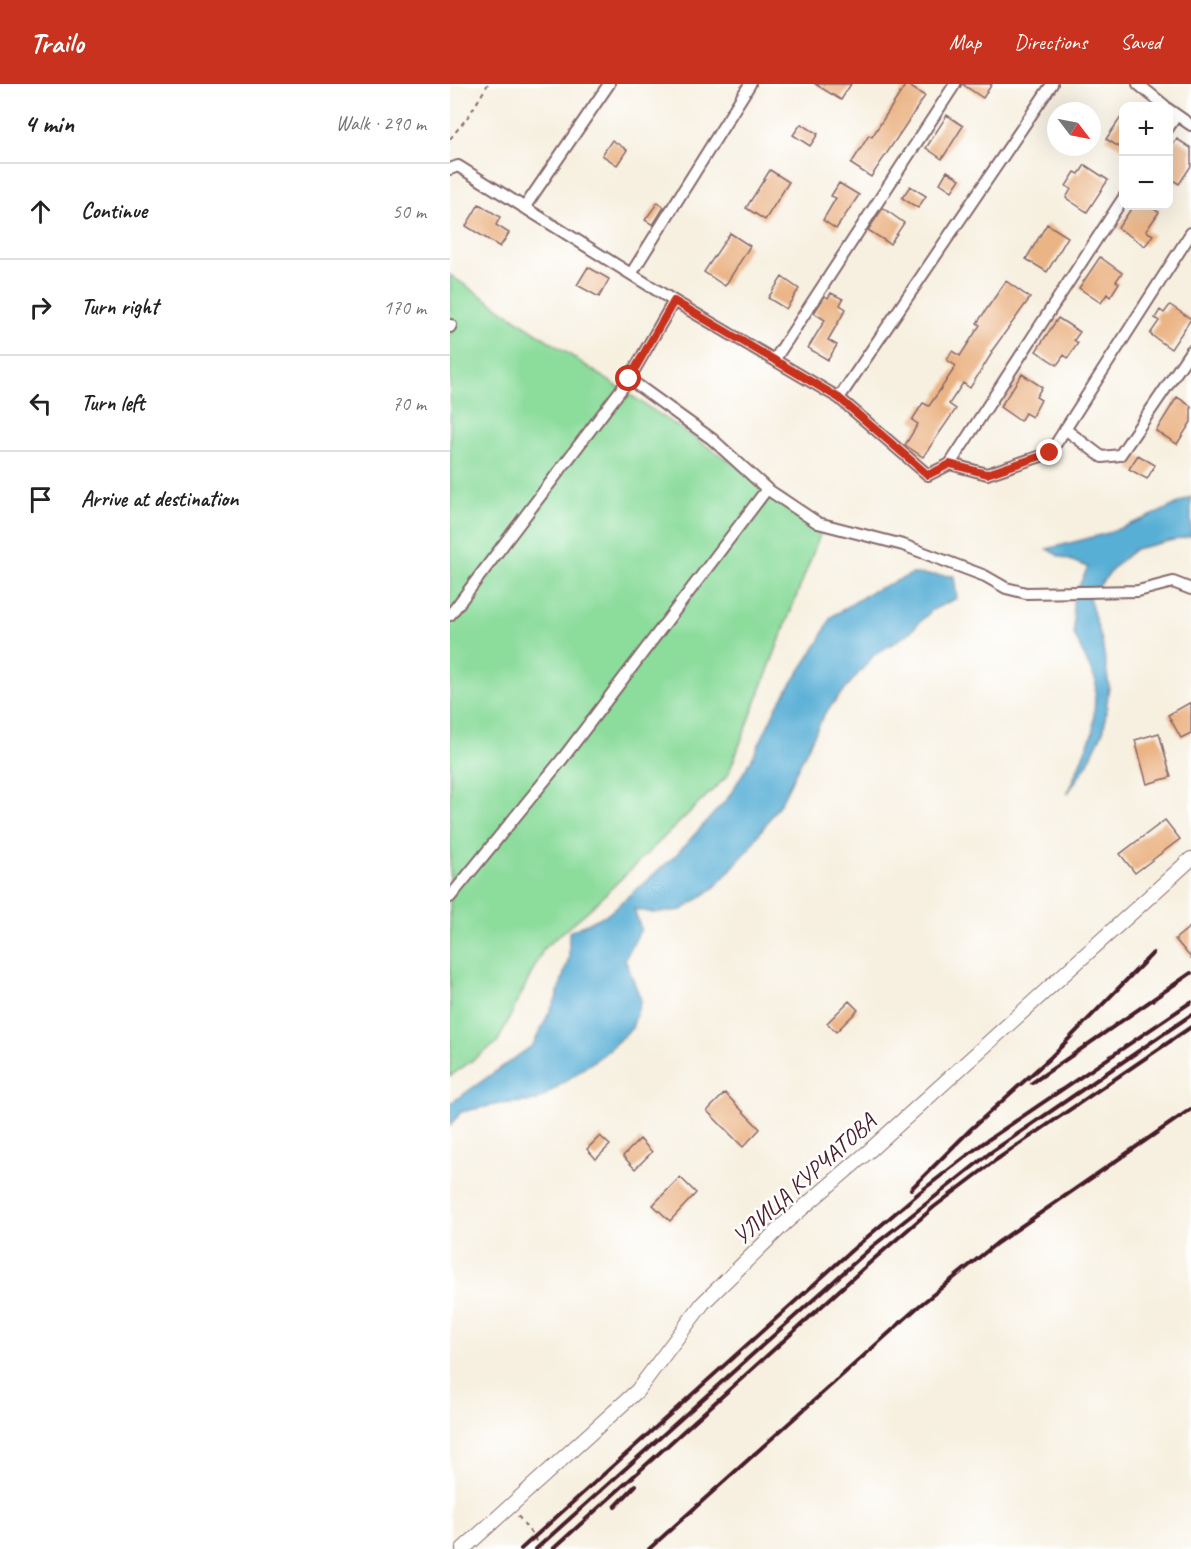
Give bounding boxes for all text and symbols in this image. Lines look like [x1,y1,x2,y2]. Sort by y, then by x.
text: Trailo [30,25,84,60]
text: Map [949,29,981,55]
text: Directions [1014,29,1087,55]
text: Saved [1120,29,1161,55]
north arrow [1047,102,1101,156]
map controls [1119,102,1173,210]
button: + [1119,102,1173,156]
text: 4 min [24,107,74,140]
text: Walk · 290 m [336,111,426,136]
button: − [1119,156,1173,210]
icon: ahead [24,195,57,228]
text: Continue [81,197,147,225]
text: 50 m [392,199,426,224]
icon: right [24,291,57,324]
text: Turn right [81,293,158,321]
text: 170 m [383,295,426,320]
route start [615,365,641,391]
icon: left [24,387,57,420]
text: Turn left [81,389,145,417]
text: 70 m [392,391,426,416]
route end [1036,439,1062,465]
icon: arrive [24,483,57,516]
text: Arrive at destination [81,485,238,513]
street label: УЛИЦА КУРЧАТОВА [726,1106,883,1251]

